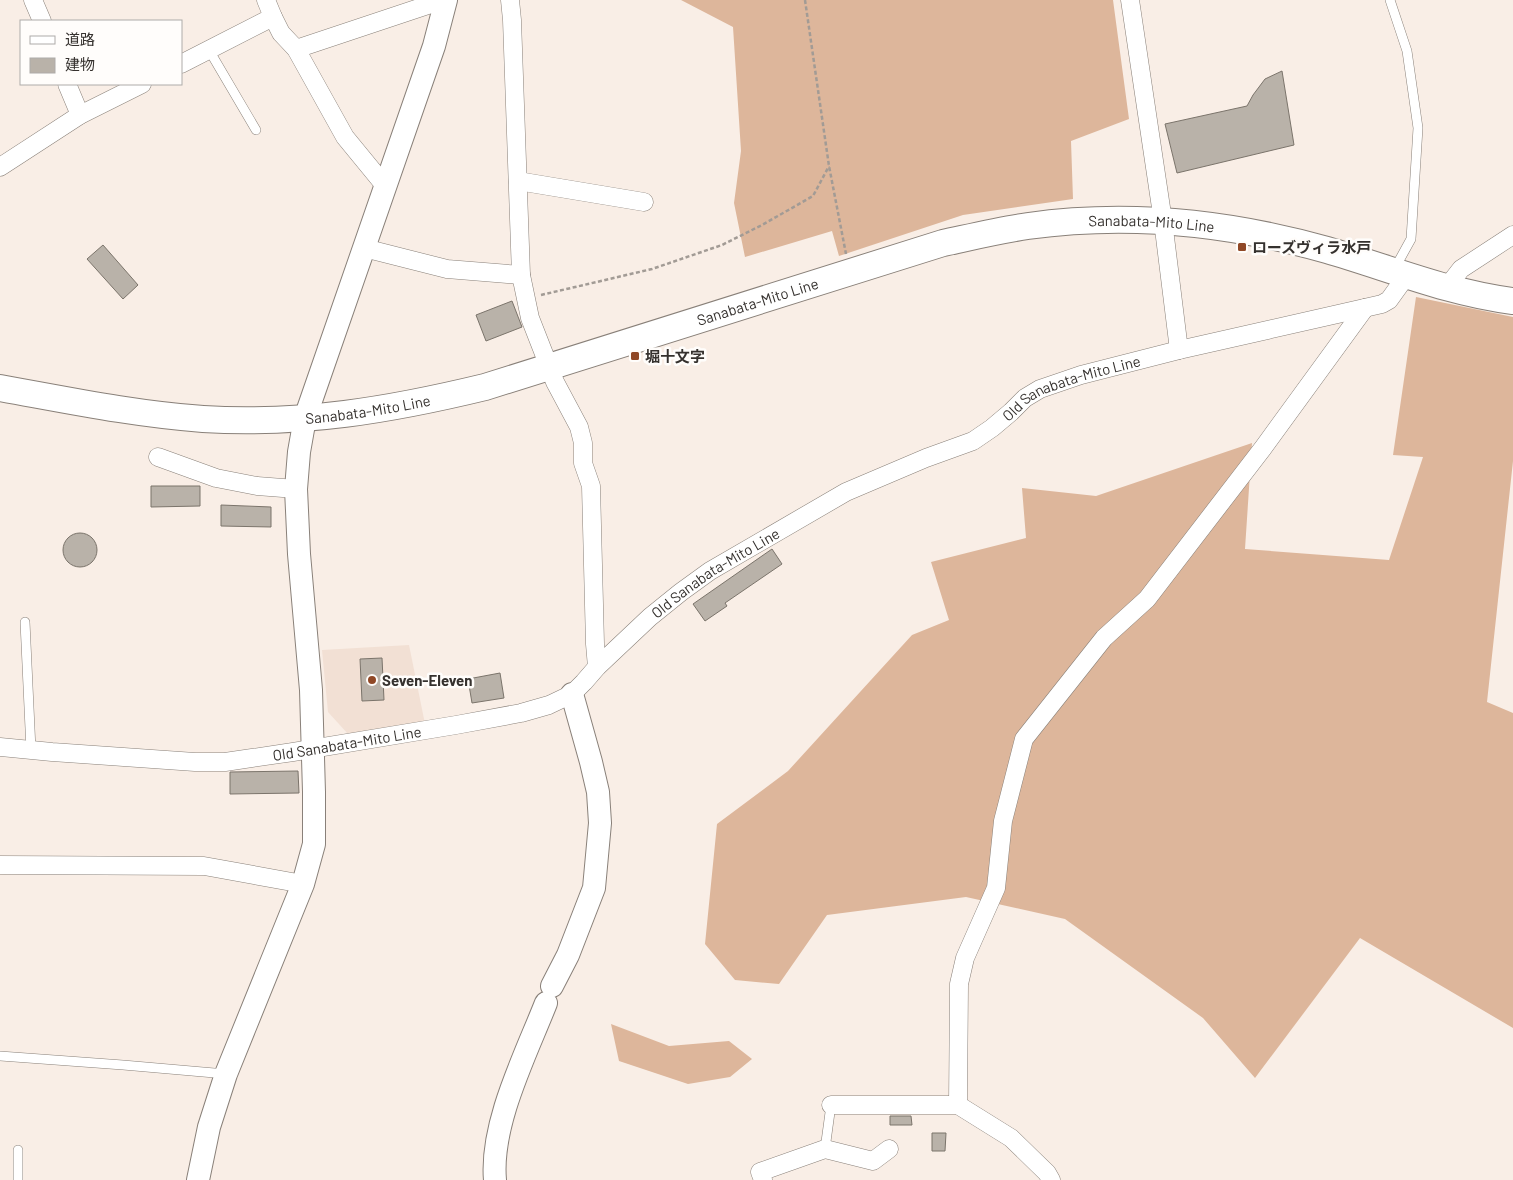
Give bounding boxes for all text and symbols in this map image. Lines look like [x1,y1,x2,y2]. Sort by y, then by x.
legend [20,20,182,85]
text: 道路 [65,30,95,48]
text: 建物 [65,55,95,73]
street label: Sanabata-Mito Line [1088,211,1216,235]
place label: ローズヴィラ水戸 [1252,238,1371,256]
marker: ローズヴィラ水戸 [1236,241,1248,253]
street label: Sanabata-Mito Line [694,274,820,329]
place label: 堀十文字 [645,347,705,365]
marker: 堀十文字 [629,350,641,362]
street label: Old Sanabata-Mito Line [998,351,1142,425]
street label: Sanabata-Mito Line [305,391,432,427]
street label: Old Sanabata-Mito Line [647,524,783,622]
place label: Seven-Eleven [382,671,472,689]
marker: Seven-Eleven [366,674,378,686]
street label: Old Sanabata-Mito Line [271,722,423,764]

